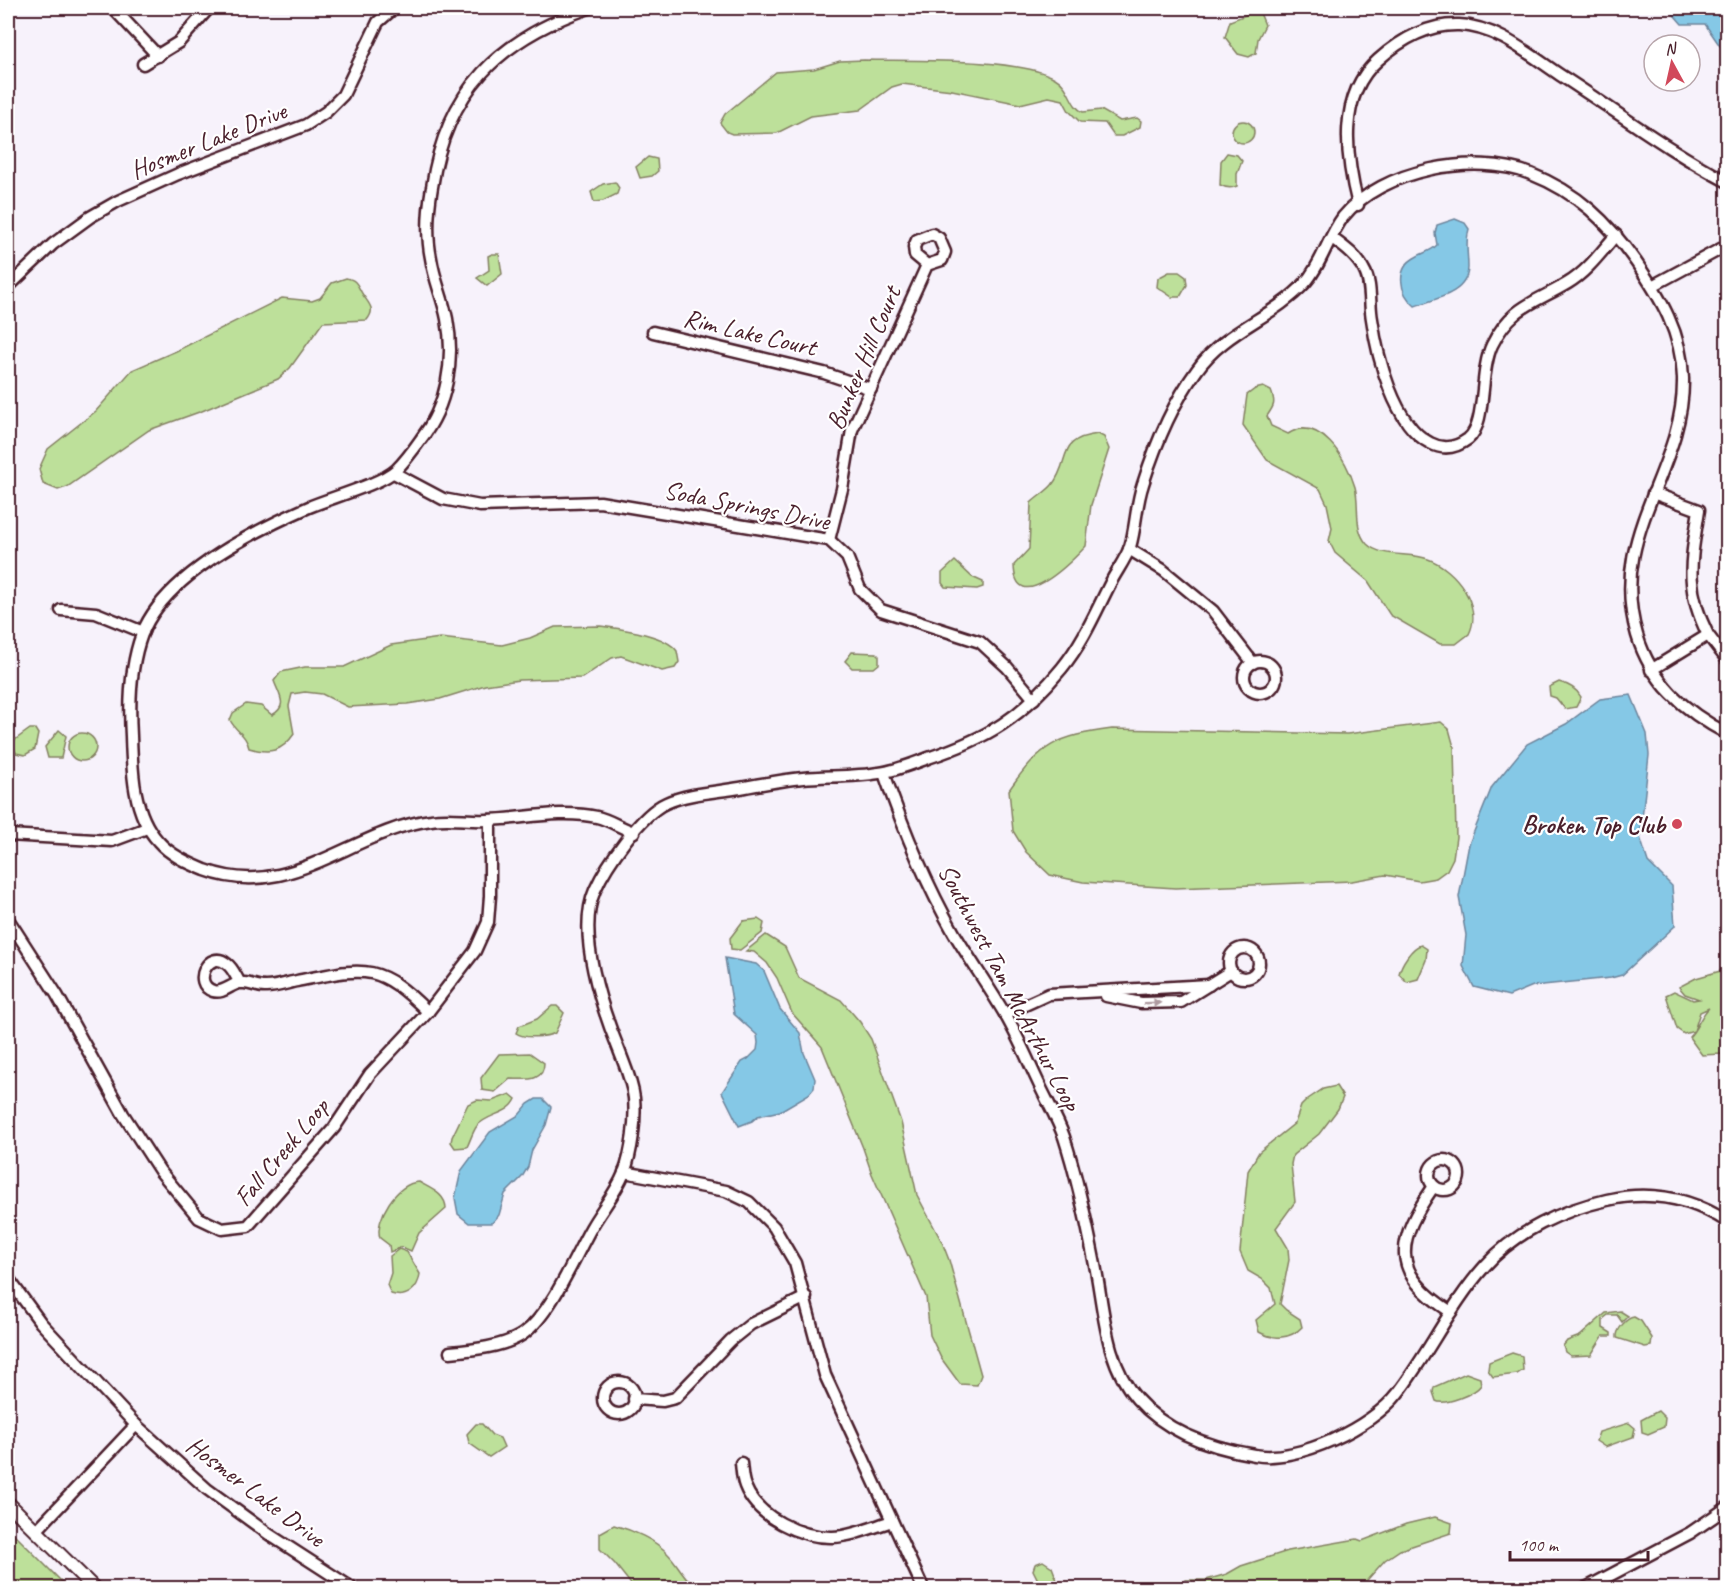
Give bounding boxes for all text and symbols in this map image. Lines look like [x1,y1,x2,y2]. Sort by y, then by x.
north arrow [1642,33,1702,93]
text: N [1664,38,1679,60]
street label: Hosmer Lake Drive [125,94,292,187]
street label: Bunker Hill Court [819,279,909,435]
street label: Rim Lake Court [681,301,822,364]
street label: Soda Springs Drive [661,473,834,538]
place label: Broken Top Club [1522,808,1667,841]
marker: Broken Top Club [1670,817,1684,831]
street label: Southwest Tam McArthur Loop [931,858,1090,1118]
one-way arrow [1142,998,1161,1008]
street label: Fall Creek Loop [227,1090,338,1213]
street label: Hosmer Lake Drive [180,1429,333,1555]
scale bar [1510,1524,1648,1562]
text: 100 m [1519,1534,1560,1556]

